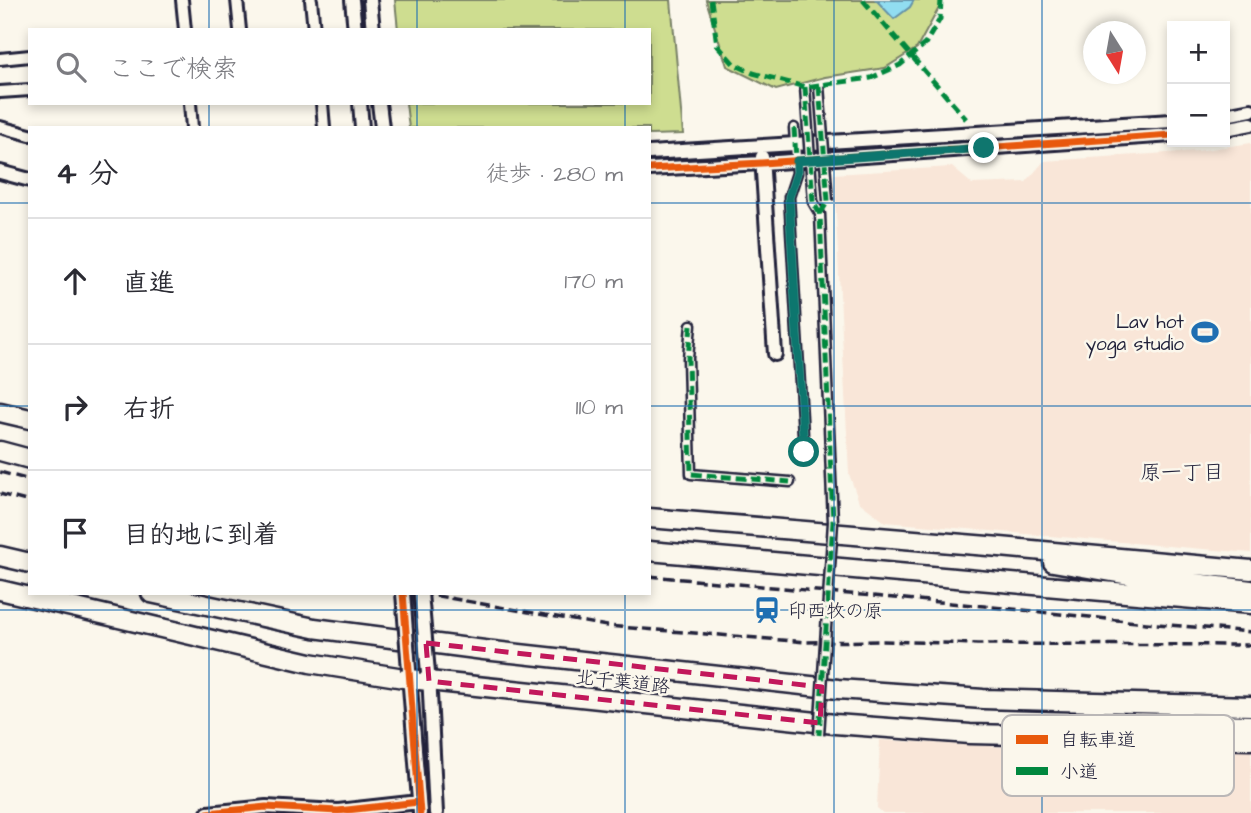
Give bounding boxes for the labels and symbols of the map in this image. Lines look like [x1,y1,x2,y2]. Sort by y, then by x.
north arrow [1083,21,1146,84]
route end [968,132,999,163]
place label: Lav hot yoga studio [1086,309,1184,359]
sports icon: Lav hot yoga studio [1190,317,1220,347]
route start [788,436,819,467]
district label: 原一丁目 [1140,458,1224,487]
station icon: 印西牧の原 [752,595,782,625]
place label: 印西牧の原 [788,598,883,625]
street label: 北千葉道路 [574,664,672,701]
legend [1002,715,1234,796]
text: 自転車道 [1060,727,1136,754]
text: 小道 [1060,759,1098,786]

